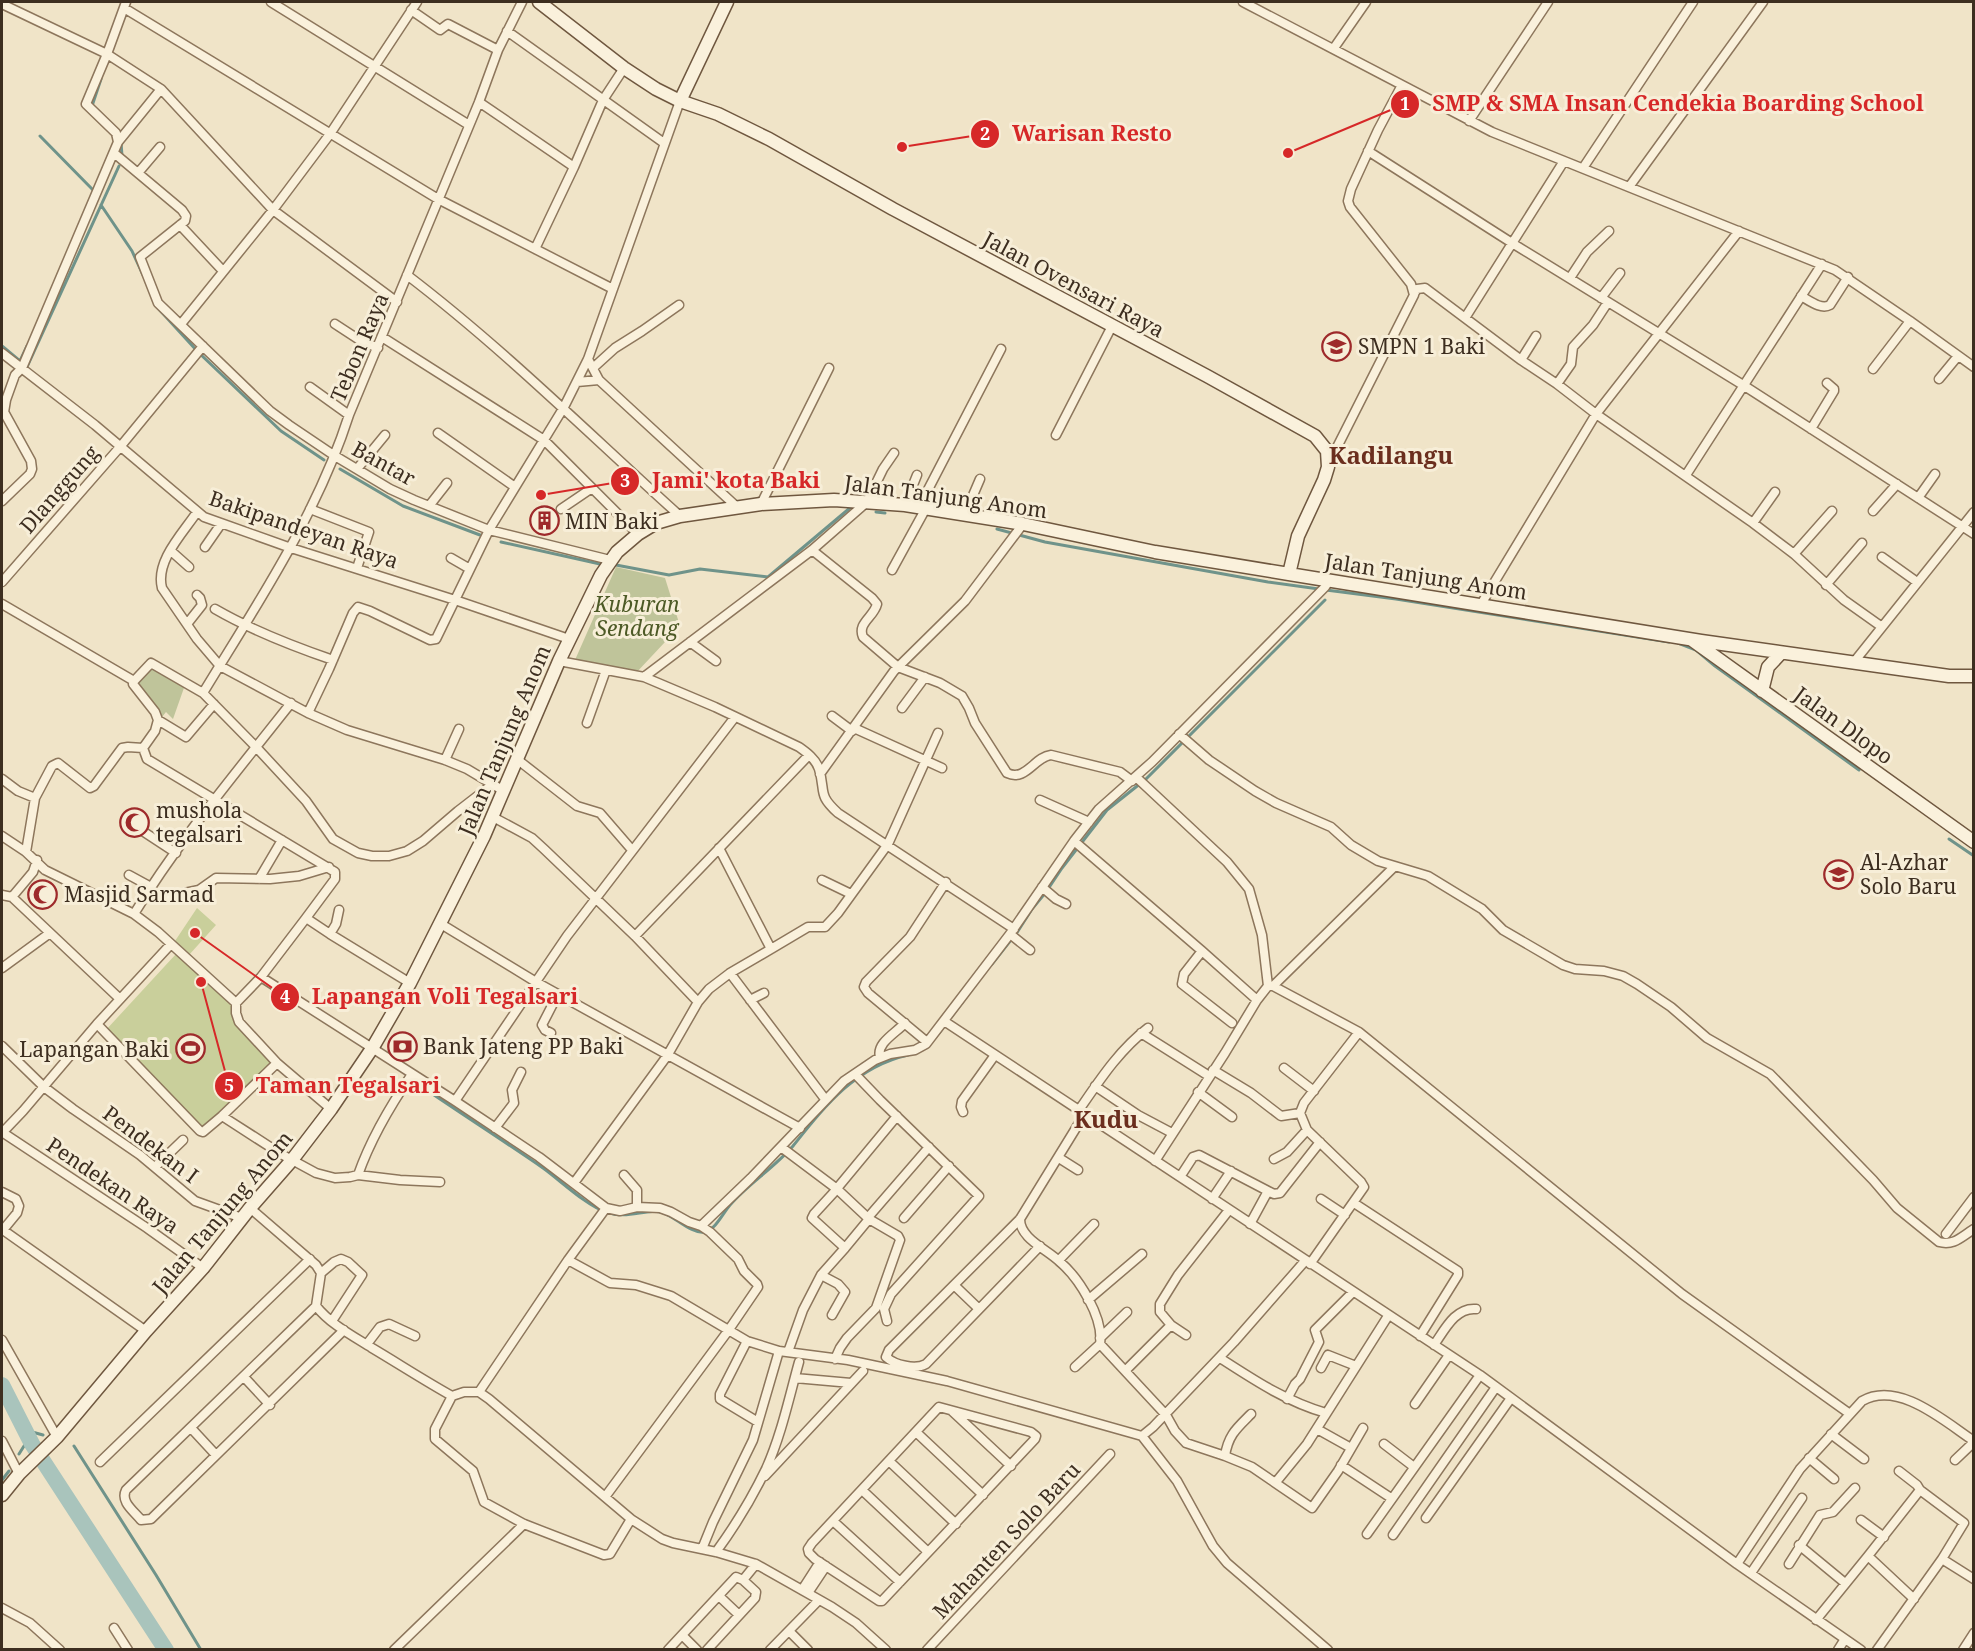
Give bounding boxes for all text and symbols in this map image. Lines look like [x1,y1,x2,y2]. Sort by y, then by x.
callout: SMP & SMA Insan Cendekia Boarding School [1390,84,1935,124]
text: SMP & SMA Insan Cendekia Boarding School [1432,87,1924,117]
text: 1 [1400,91,1410,115]
callout: Warisan Resto [970,114,1184,154]
text: Warisan Resto [1012,117,1172,147]
text: 2 [980,121,990,145]
street label: Jalan Ovensari Raya [978,224,1169,344]
street label: Tebon Raya [323,288,395,406]
school or university icon: SMPN 1 Baki [1321,330,1353,362]
place label: SMPN 1 Baki [1358,332,1485,360]
street label: Bantar [347,434,421,492]
district label: Kadilangu [1329,438,1453,471]
street label: Dlanggung [13,439,105,539]
callout: Jami' kota Baki [610,461,832,501]
text: Jami' kota Baki [651,464,820,494]
text: 3 [620,468,630,492]
street label: Jalan Tanjung Anom [842,468,1049,524]
street label: Bakipandeyan Raya [206,483,402,575]
building icon: MIN Baki [528,505,560,537]
place label: MIN Baki [565,507,659,535]
street label: Jalan Tanjung Anom [1322,546,1529,606]
park label: Kuburan Sendang [593,590,680,642]
street label: Jalan Tanjung Anom [451,640,557,841]
street label: Jalan Dlopo [1788,679,1899,770]
place label: mushola tegalsari [156,796,242,848]
mosque icon: mushola tegalsari [119,806,151,838]
place label: Al-Azhar Solo Baru [1860,848,1956,900]
school or university icon: Al-Azhar Solo Baru [1823,858,1855,890]
mosque icon: Masjid Sarmad [27,878,59,910]
place label: Masjid Sarmad [64,880,214,908]
callout: Lapangan Voli Tegalsari [270,977,590,1017]
text: Lapangan Voli Tegalsari [312,980,579,1010]
text: 4 [280,984,290,1008]
bank icon: Bank Jateng PP Baki [386,1030,418,1062]
place label: Bank Jateng PP Baki [423,1032,624,1060]
sports icon: Lapangan Baki [174,1033,206,1065]
place label: Lapangan Baki [19,1035,169,1063]
callout: Taman Tegalsari [214,1066,453,1106]
text: Taman Tegalsari [256,1069,441,1099]
text: 5 [224,1073,234,1097]
street label: Pendekan I [98,1099,204,1189]
district label: Kudu [1074,1102,1138,1135]
street label: Jalan Tanjung Anom [145,1125,299,1300]
street label: Pendekan Raya [42,1130,184,1240]
street label: Mahanten Solo Baru [926,1456,1086,1624]

